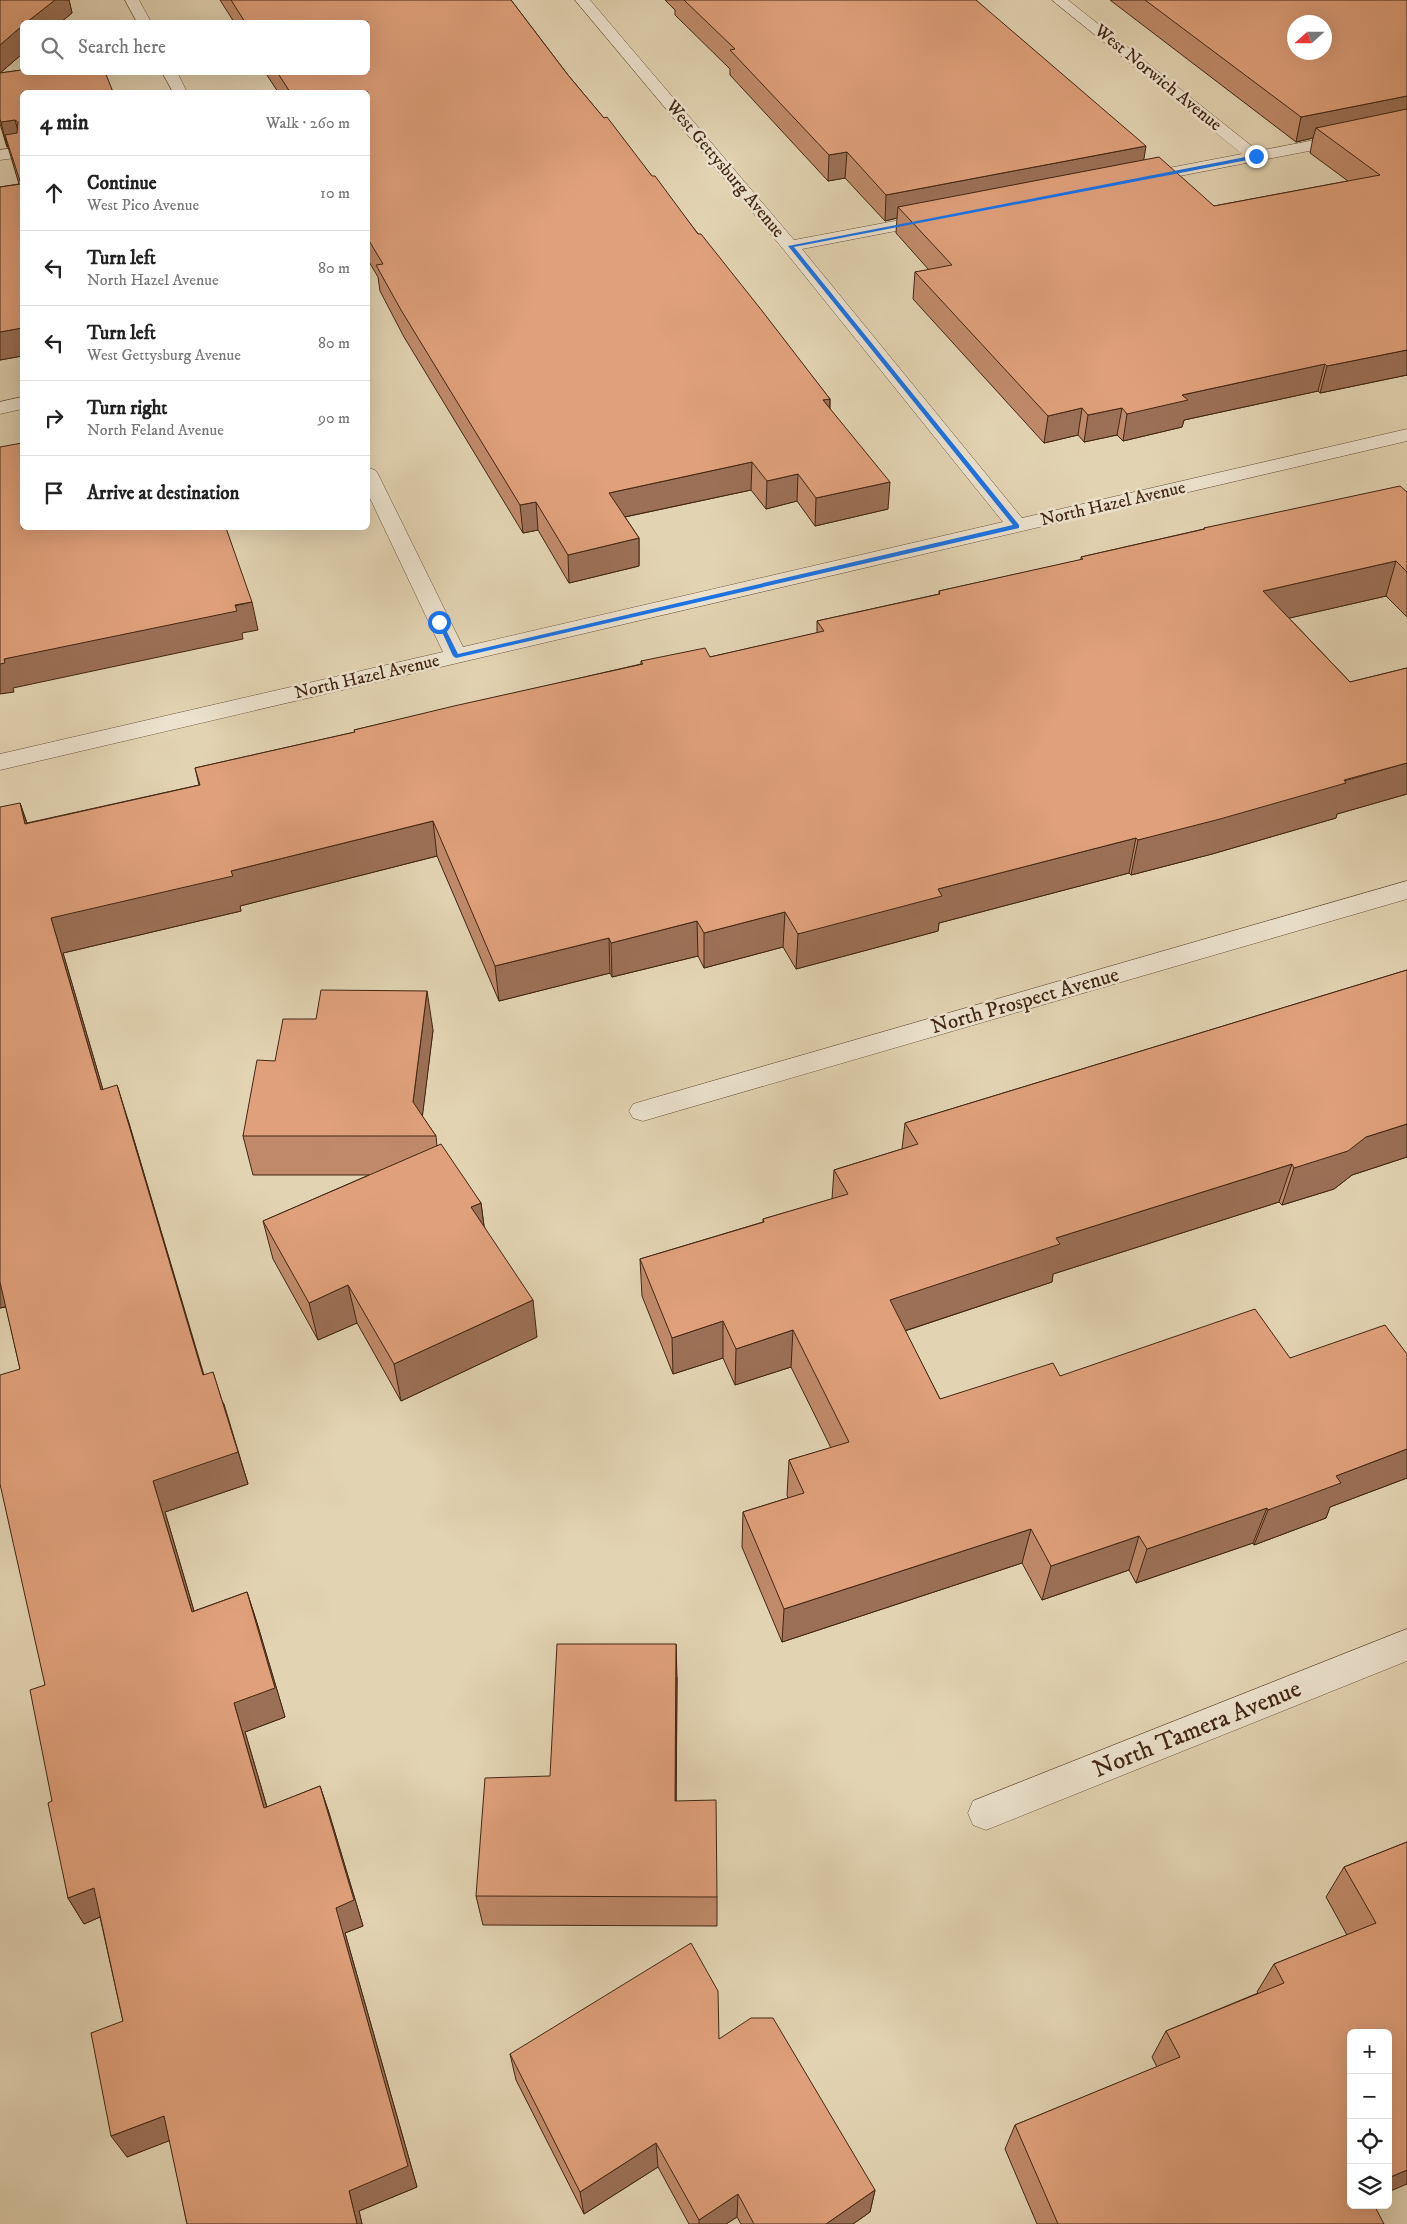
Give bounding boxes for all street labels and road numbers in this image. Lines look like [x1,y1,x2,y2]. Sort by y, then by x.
street label: West Norwich Avenue [1089,19,1226,136]
street label: West Gettysburg Avenue [660,95,789,242]
street label: North Hazel Avenue [1038,477,1188,531]
street label: North Hazel Avenue [292,650,442,704]
street label: North Prospect Avenue [928,962,1122,1040]
street label: North Tamera Avenue [1088,1673,1306,1785]

